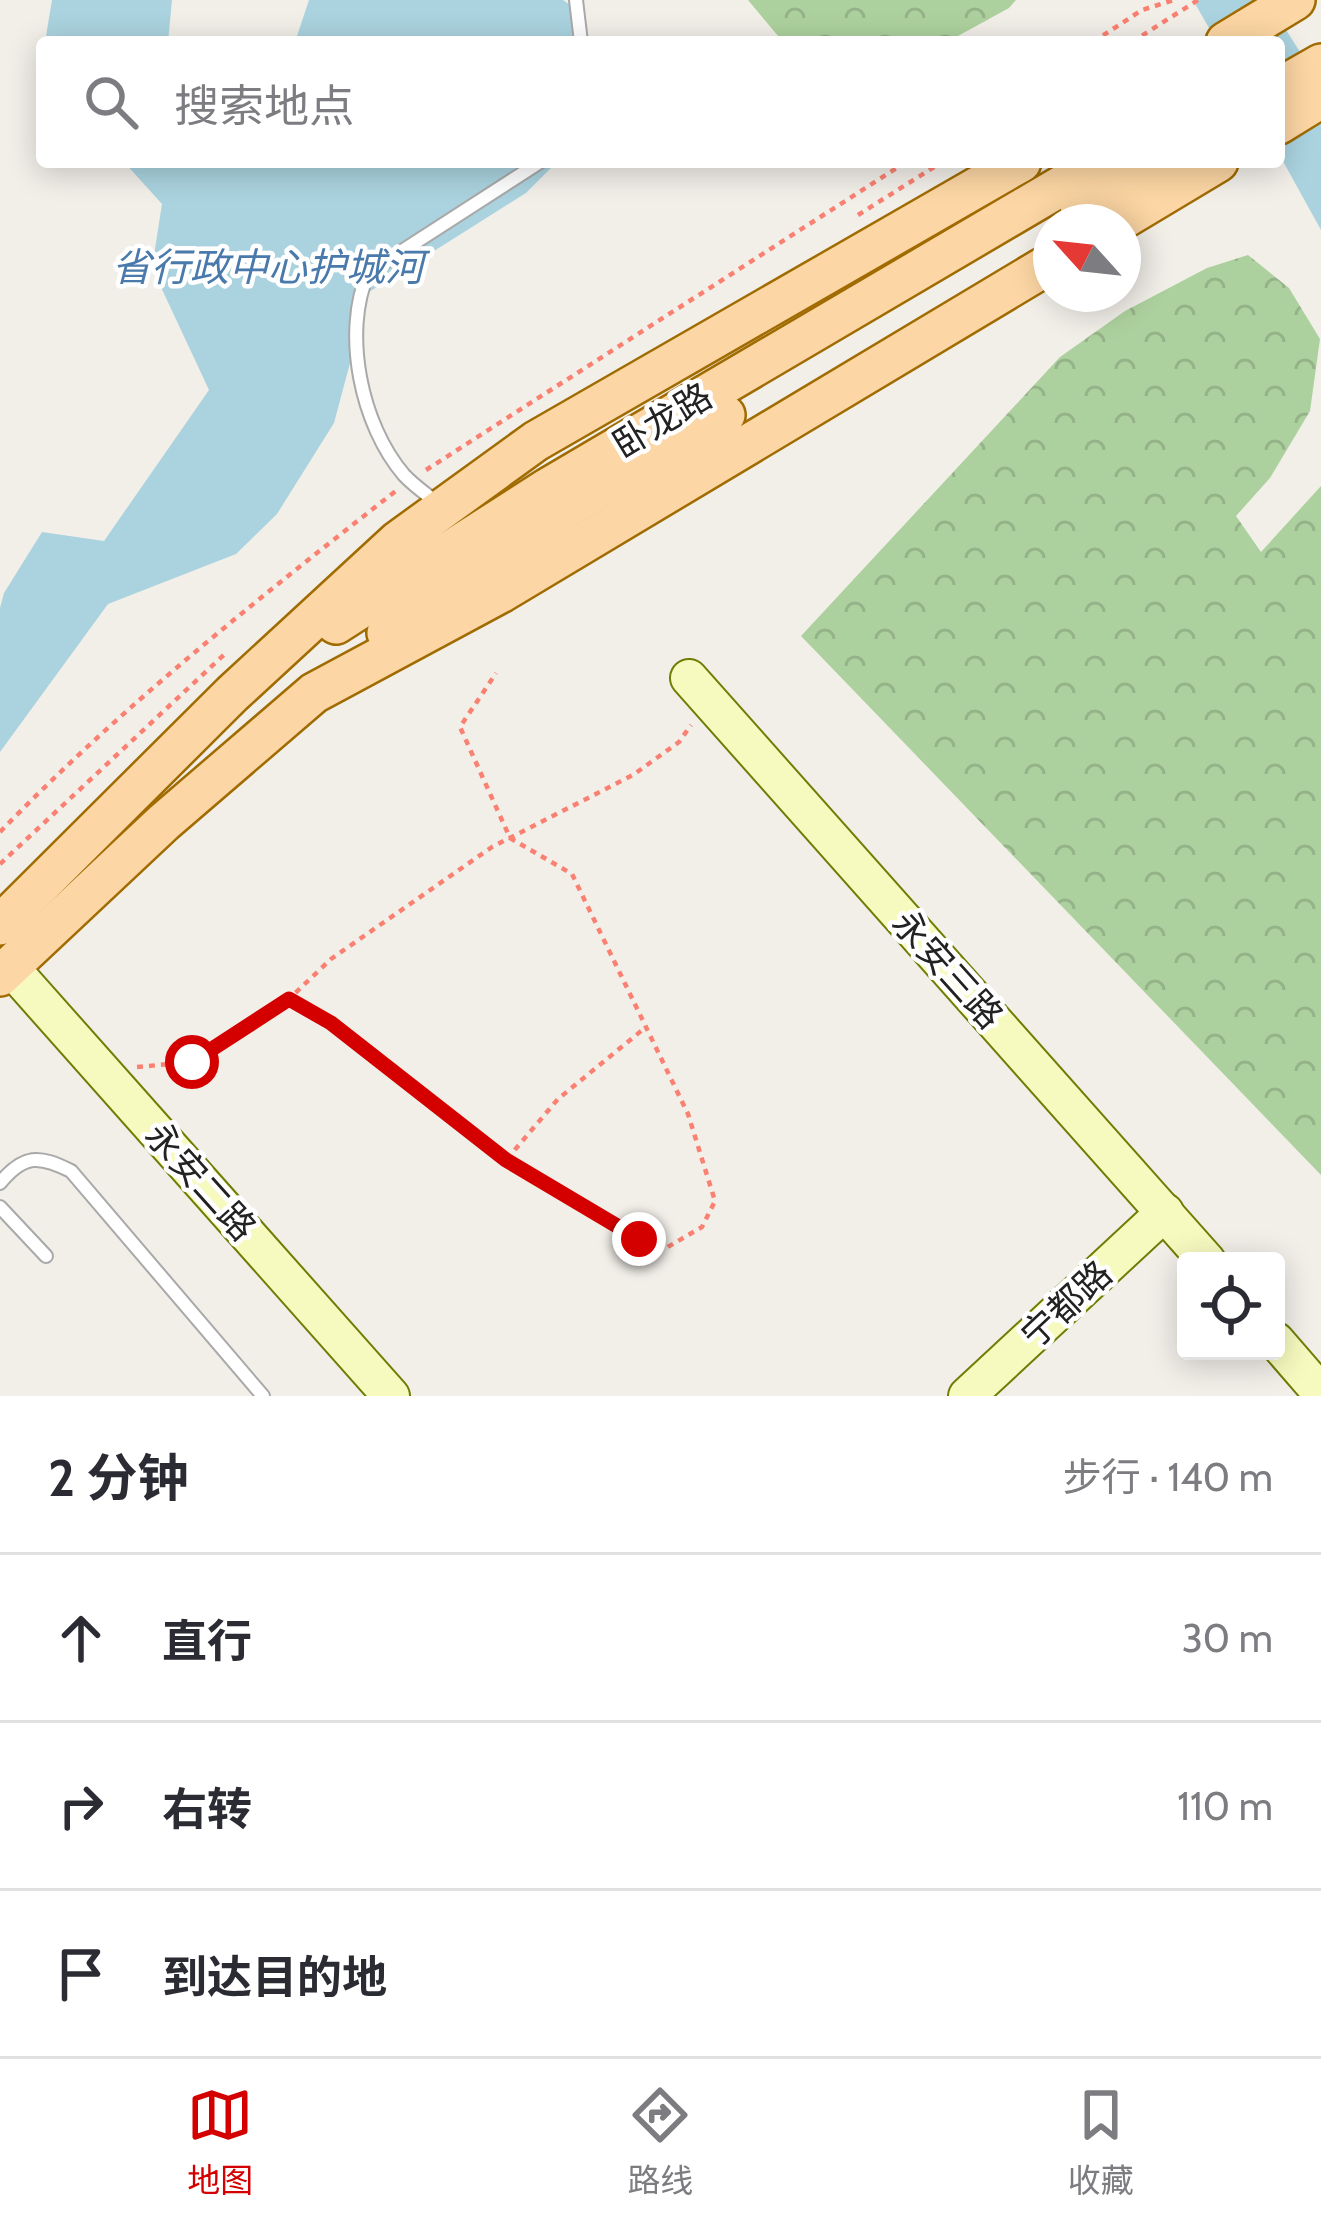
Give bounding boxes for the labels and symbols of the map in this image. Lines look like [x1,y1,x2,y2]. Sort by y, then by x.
north arrow [1033,204,1141,312]
water label: 省行政中心护城河 [112,243,431,291]
street label: 卧龙路 [604,373,720,467]
street label: 永安三路 [883,901,1013,1037]
route start [165,1035,219,1089]
street label: 永安二路 [136,1113,266,1249]
route end [612,1212,666,1266]
street label: 宁都路 [1011,1251,1121,1357]

